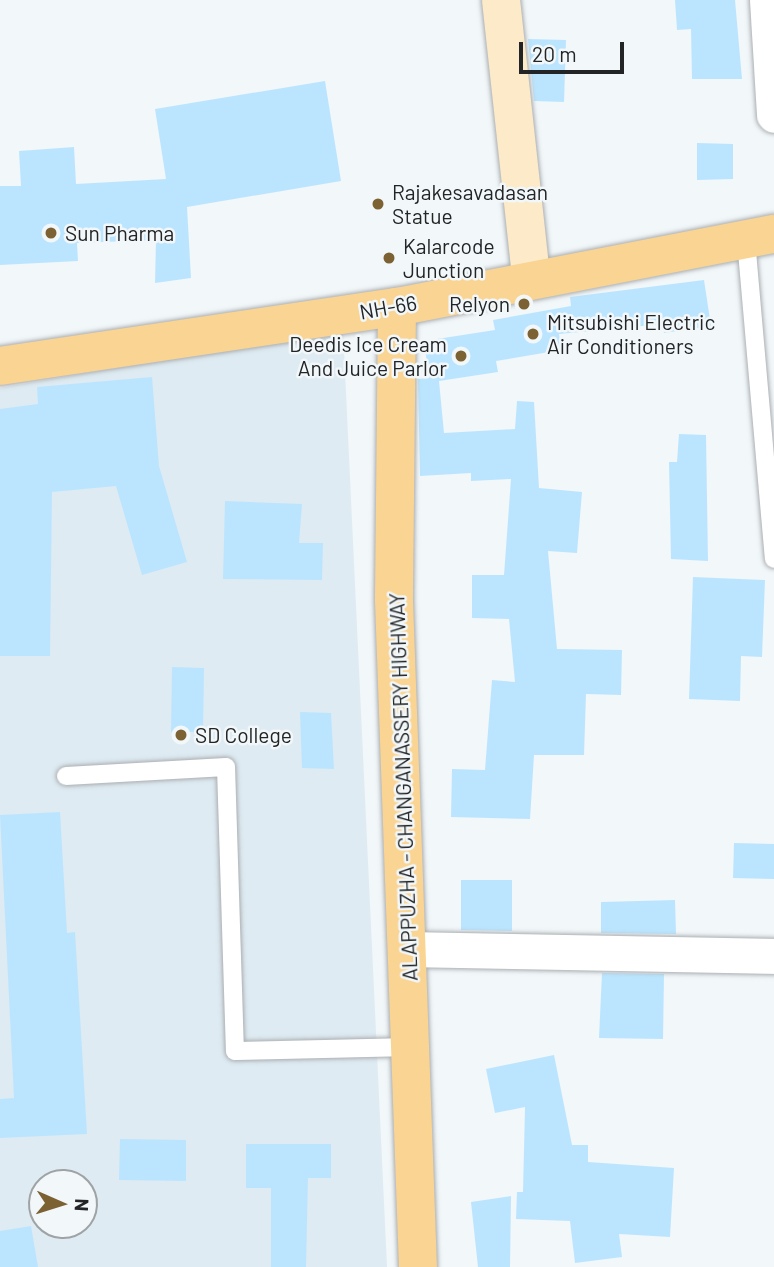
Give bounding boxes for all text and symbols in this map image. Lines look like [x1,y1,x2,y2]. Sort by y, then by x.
scale bar [522,28,627,72]
text: 20 m [532,41,577,66]
place label: Rajakesavadasan Statue [392,179,548,229]
marker: Rajakesavadasan Statue [370,196,386,212]
place label: Sun Pharma [65,220,174,246]
marker: Sun Pharma [43,225,59,241]
place label: Kalarcode Junction [403,233,495,283]
marker: Kalarcode Junction [381,250,397,266]
street label: NH-66 [357,290,419,324]
place label: Relyon [449,291,510,317]
marker: Relyon [516,296,532,312]
place label: Mitsubishi Electric Air Conditioners [547,309,715,359]
marker: Mitsubishi Electric Air Conditioners [525,326,541,342]
place label: Deedis Ice Cream And Juice Parlor [289,331,447,381]
marker: Deedis Ice Cream And Juice Parlor [453,348,469,364]
street label: ALAPPUZHA - CHANGANASSERY HIGHWAY [384,593,422,981]
place label: SD College [195,722,292,748]
marker: SD College [173,727,189,743]
north arrow [28,1169,98,1239]
text: N [71,1198,94,1212]

